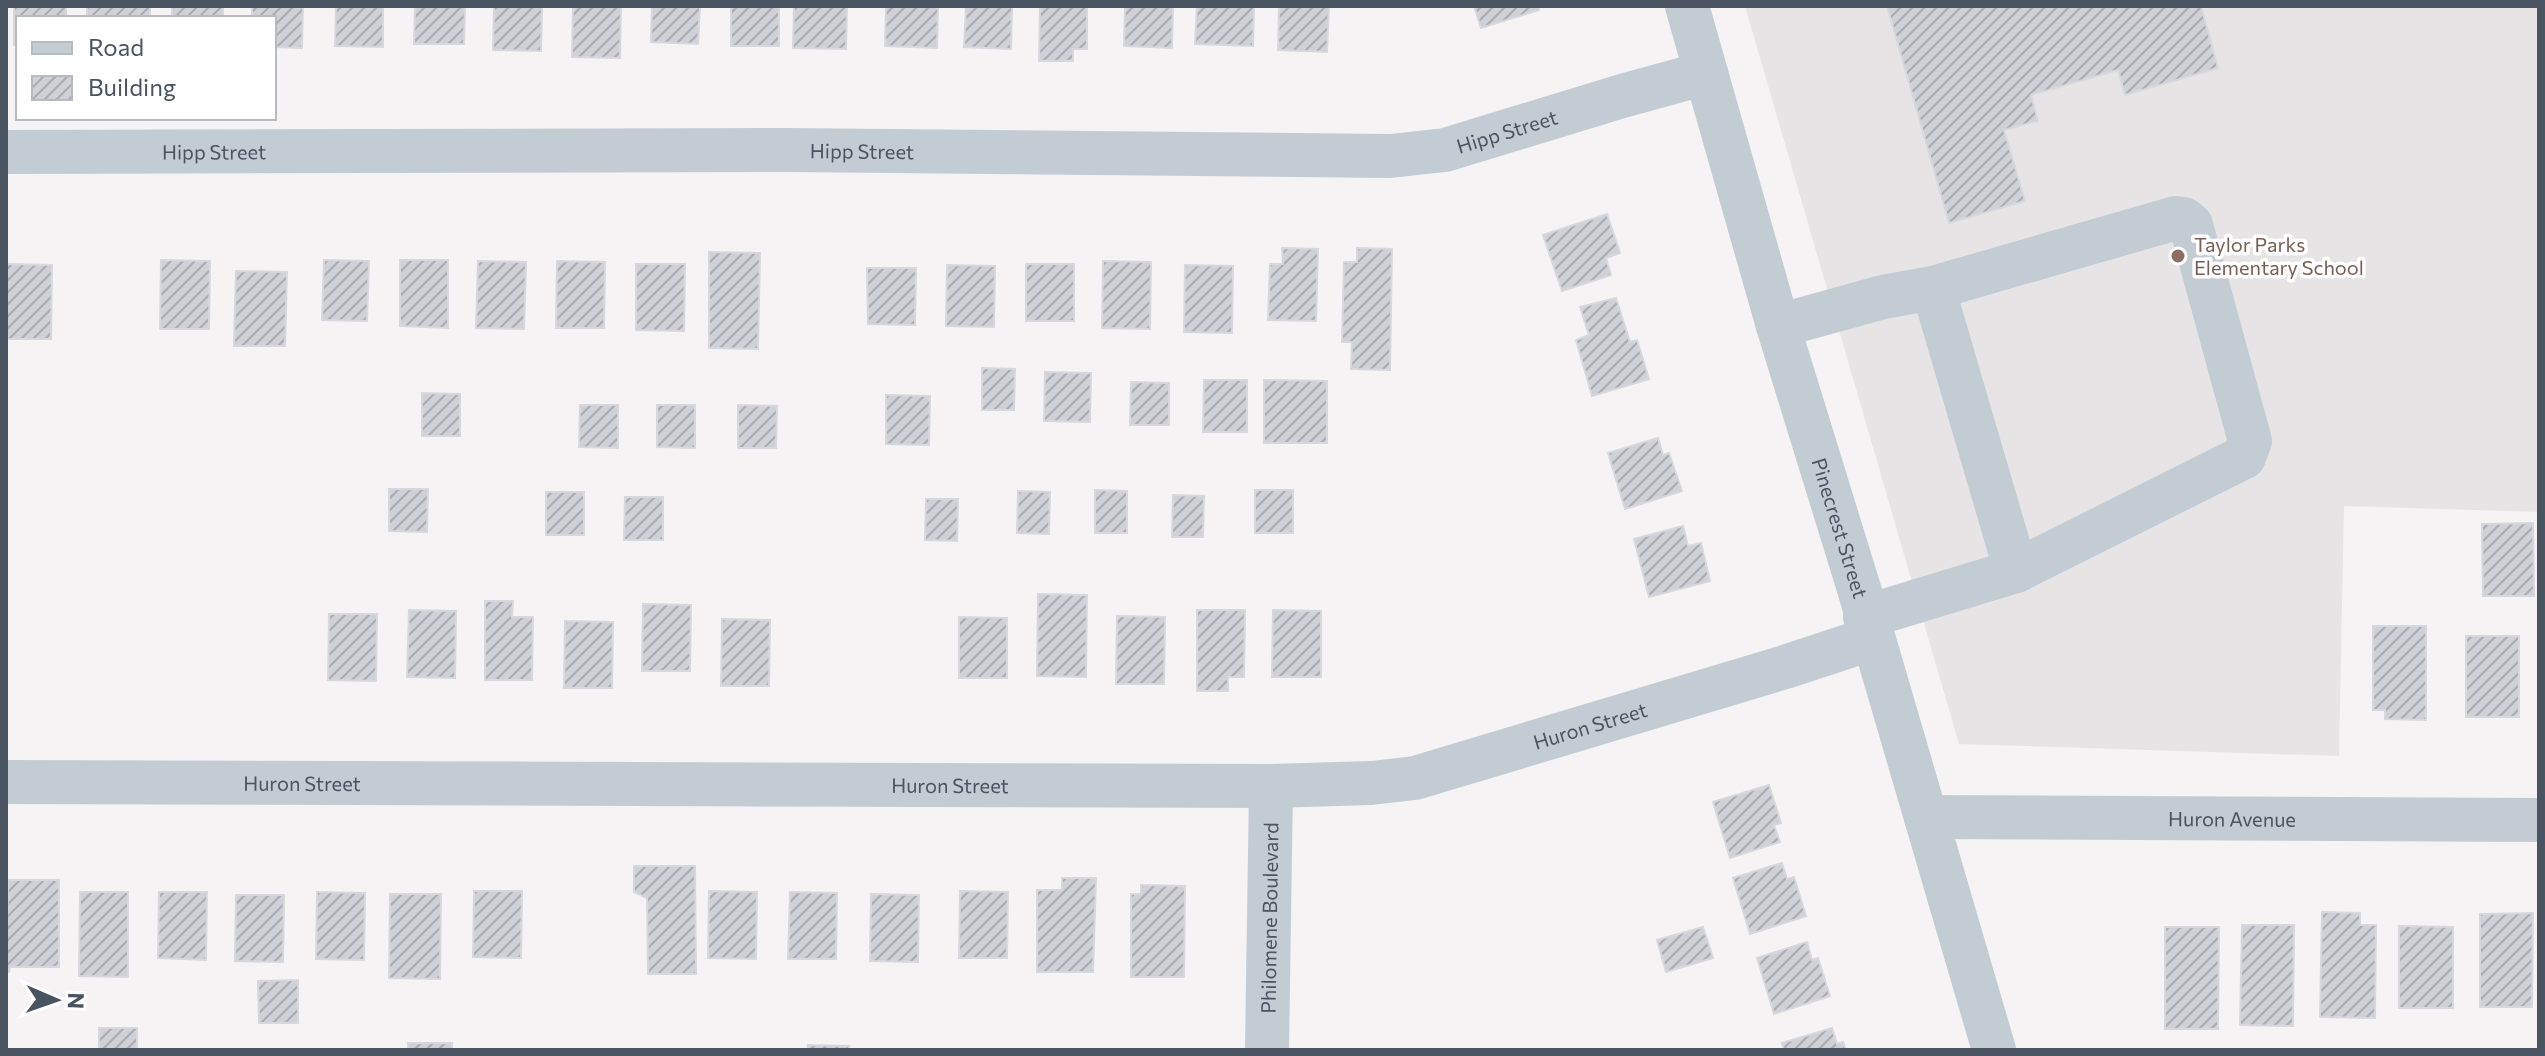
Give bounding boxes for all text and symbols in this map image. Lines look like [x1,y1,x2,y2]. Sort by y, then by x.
legend [16,16,276,120]
text: Road [88,32,144,61]
text: Building [88,72,176,101]
street label: Hipp Street [1453,104,1560,158]
street label: Hipp Street [810,138,914,163]
street label: Hipp Street [162,139,266,164]
place label: Taylor Parks Elementary School [2194,232,2364,279]
marker: Taylor Parks Elementary School [2169,247,2187,265]
street label: Pinecrest Street [1807,455,1873,601]
street label: Huron Street [1530,697,1650,754]
street label: Huron Street [243,771,361,795]
street label: Huron Street [891,773,1009,797]
street label: Huron Avenue [2168,806,2296,831]
street label: Philomene Boulevard [1256,822,1282,1014]
north arrow [16,960,96,1040]
text: N [63,992,90,1009]

